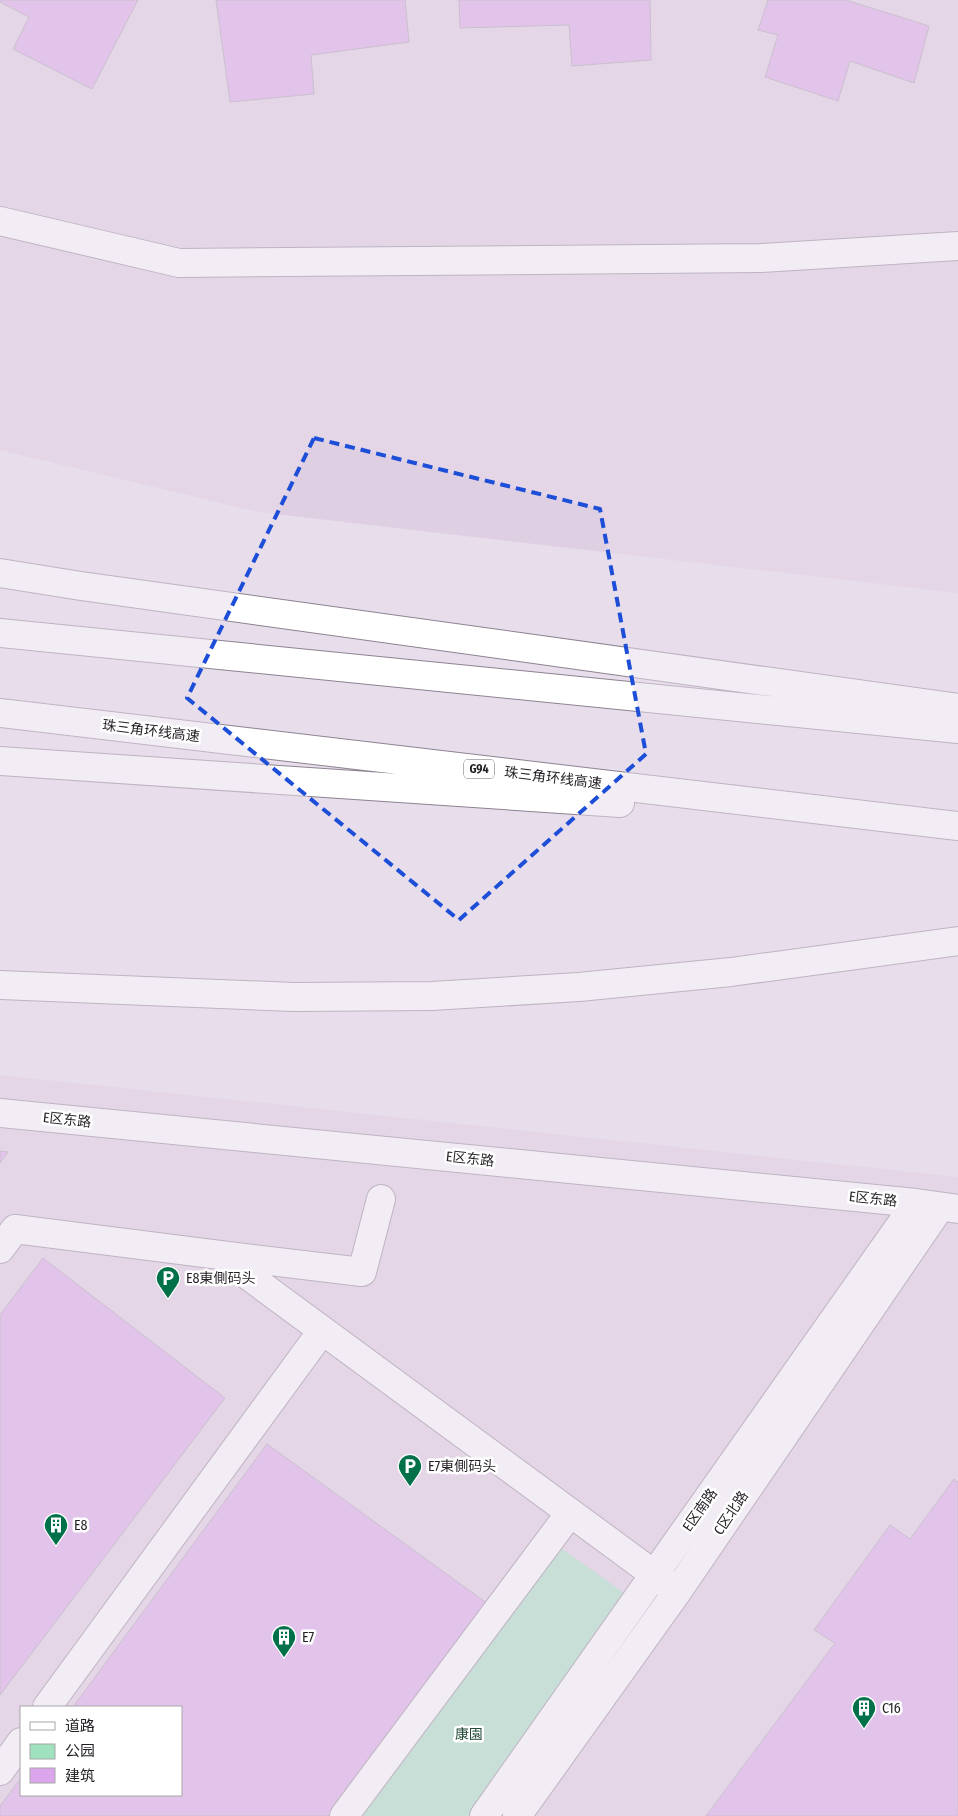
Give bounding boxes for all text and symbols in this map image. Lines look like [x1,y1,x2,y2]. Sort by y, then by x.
street label: 珠三角环线高速 [101,717,201,745]
road number: G94 [464,760,494,779]
street label: 珠三角环线高速 [503,764,603,792]
street label: E区东路 [42,1109,92,1131]
street label: E区东路 [445,1148,495,1170]
street label: E区东路 [848,1188,898,1210]
parking icon: E8東側码头 [155,1265,181,1299]
place label: E8東側码头 [186,1270,255,1287]
parking icon: E7東側码头 [397,1453,423,1487]
place label: E7東側码头 [428,1458,496,1475]
street label: E区南路 [679,1485,721,1535]
street label: C区北路 [710,1488,752,1538]
building icon: E8 [43,1512,69,1546]
place label: E8 [74,1517,87,1534]
building icon: E7 [271,1624,297,1658]
place label: E7 [302,1629,315,1646]
building icon: C16 [851,1695,877,1729]
place label: C16 [882,1700,901,1717]
legend [20,1706,182,1796]
text: 道路 [65,1717,95,1735]
park label: 康園 [455,1726,483,1743]
text: 公园 [65,1742,95,1760]
text: 建筑 [65,1767,95,1785]

